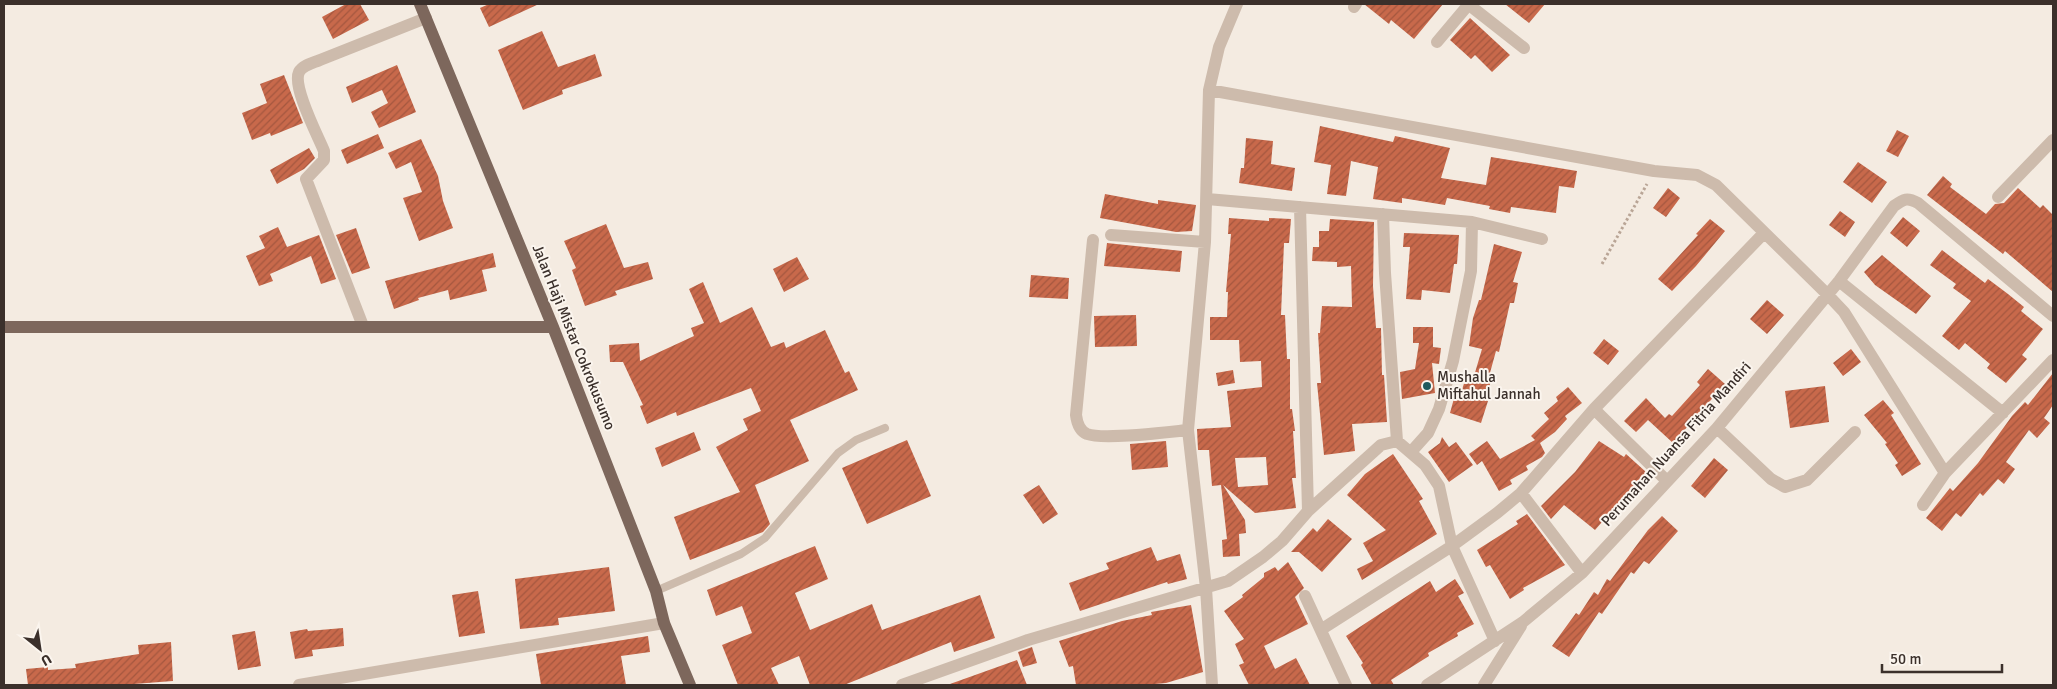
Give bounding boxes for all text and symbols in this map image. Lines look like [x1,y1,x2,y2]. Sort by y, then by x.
street label: Jalan Haji Mistar Cokrokusumo [528,242,620,433]
street label: Perumahan Nuansa Fitria Mandiri [1597,358,1755,530]
place label: Mushalla Miftahul Jannah [1437,368,1541,403]
marker: Mushalla Miftahul Jannah [1421,380,1433,392]
north arrow [15,624,65,674]
scale bar [1882,642,2002,674]
text: U [38,650,55,670]
text: 50 m [1890,650,1921,668]

